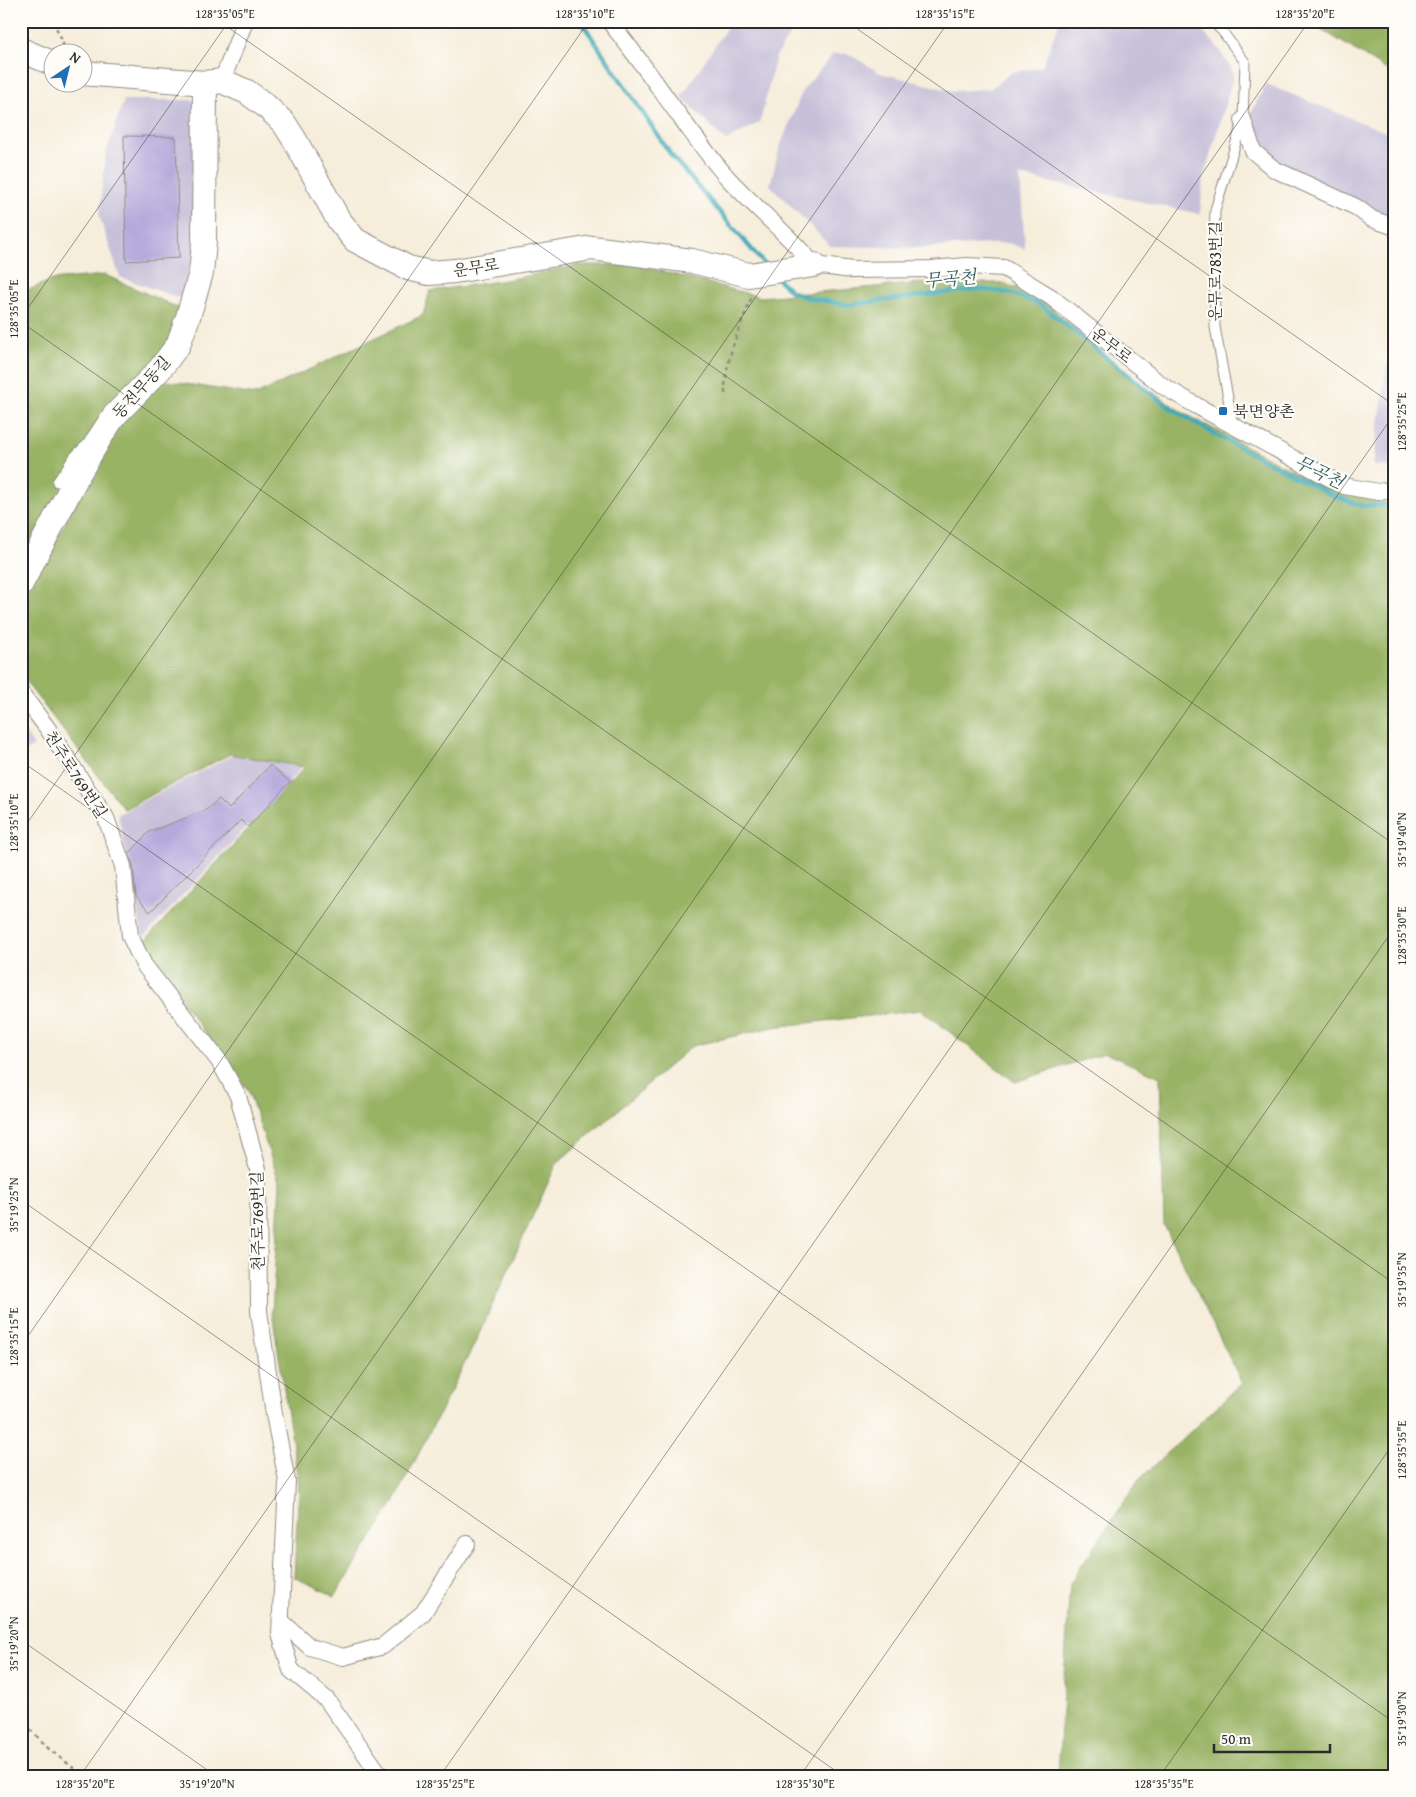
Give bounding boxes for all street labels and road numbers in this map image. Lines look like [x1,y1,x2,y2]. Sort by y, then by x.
street label: 운무로783번길 [1203,221,1227,321]
street label: 운무로 [451,251,501,282]
street label: 운무로 [1086,321,1138,369]
street label: 동전무동길 [106,350,176,424]
street label: 천주로769번길 [39,725,113,823]
street label: 천주로769번길 [244,1171,270,1271]

